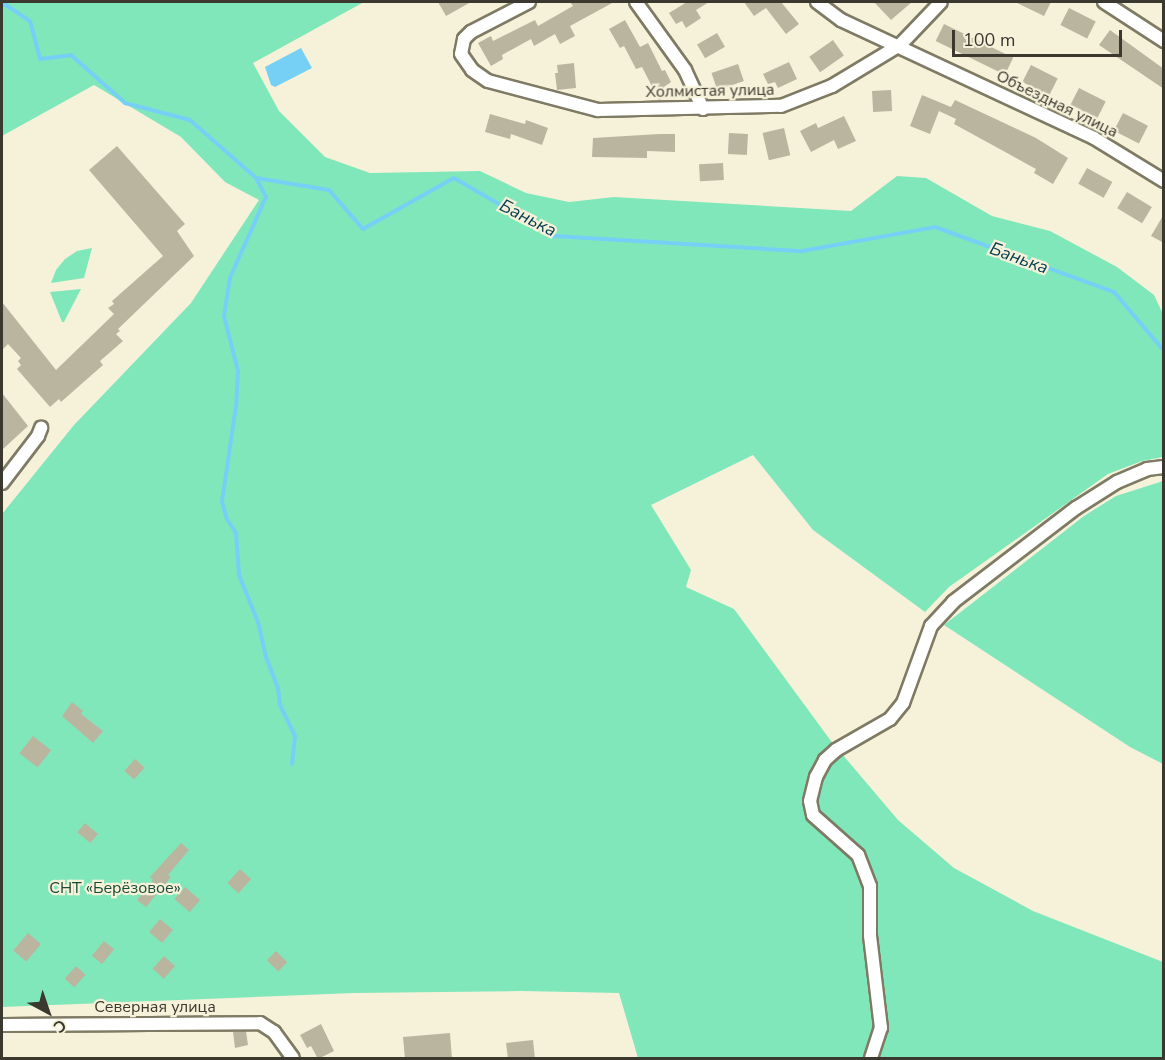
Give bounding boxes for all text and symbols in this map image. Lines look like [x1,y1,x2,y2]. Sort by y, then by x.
scale bar [955,18,1124,56]
text: 100 m [963,28,1015,52]
street label: Объездная улица [993,66,1121,142]
street label: Холмистая улица [645,80,775,102]
water label: Банька [496,195,560,241]
water label: Банька [987,237,1051,279]
park label: СНТ «Берёзовое» [49,878,181,898]
north arrow [18,982,78,1042]
street label: Северная улица [94,997,216,1017]
text: С [48,1014,71,1038]

